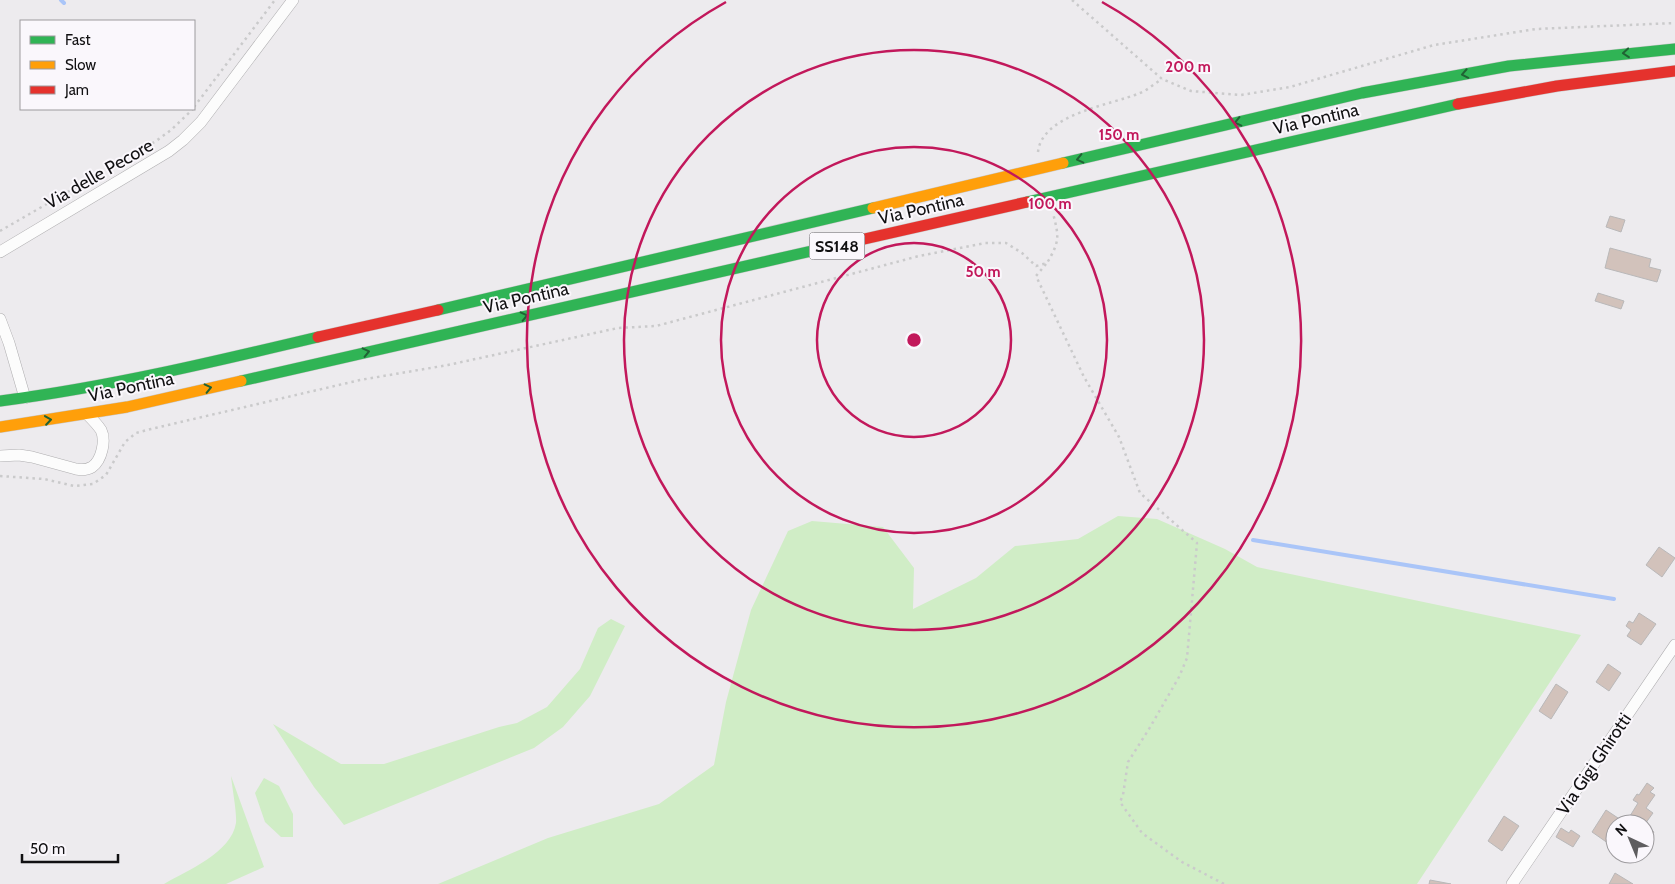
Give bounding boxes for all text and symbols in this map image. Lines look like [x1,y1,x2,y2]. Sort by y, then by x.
legend [20,20,195,110]
text: Fast [65,31,90,49]
one-way arrow [1622,47,1630,58]
text: Slow [65,56,96,74]
text: 200 m [1165,58,1211,76]
one-way arrow [1461,68,1470,78]
text: Jam [64,81,89,99]
street label: Via Pontina [1271,98,1361,139]
one-way arrow [1233,116,1242,127]
text: 150 m [1099,126,1139,144]
street label: Via delle Pecore [41,134,157,214]
one-way arrow [1075,153,1084,164]
street label: Via Pontina [876,188,966,229]
text: 100 m [1028,195,1072,213]
road number: SS148 [810,232,864,260]
text: 50 m [965,263,1001,281]
street label: Via Pontina [481,277,571,318]
one-way arrow [520,311,529,322]
centre of rings [905,331,923,349]
one-way arrow [362,347,370,358]
street label: Via Pontina [86,367,176,407]
one-way arrow [203,383,212,394]
one-way arrow [45,415,53,426]
street label: Via Gigi Ghirotti [1552,709,1636,819]
north arrow [1605,814,1655,864]
text: N [1611,820,1631,840]
scale bar [22,832,119,864]
text: 50 m [30,840,65,858]

